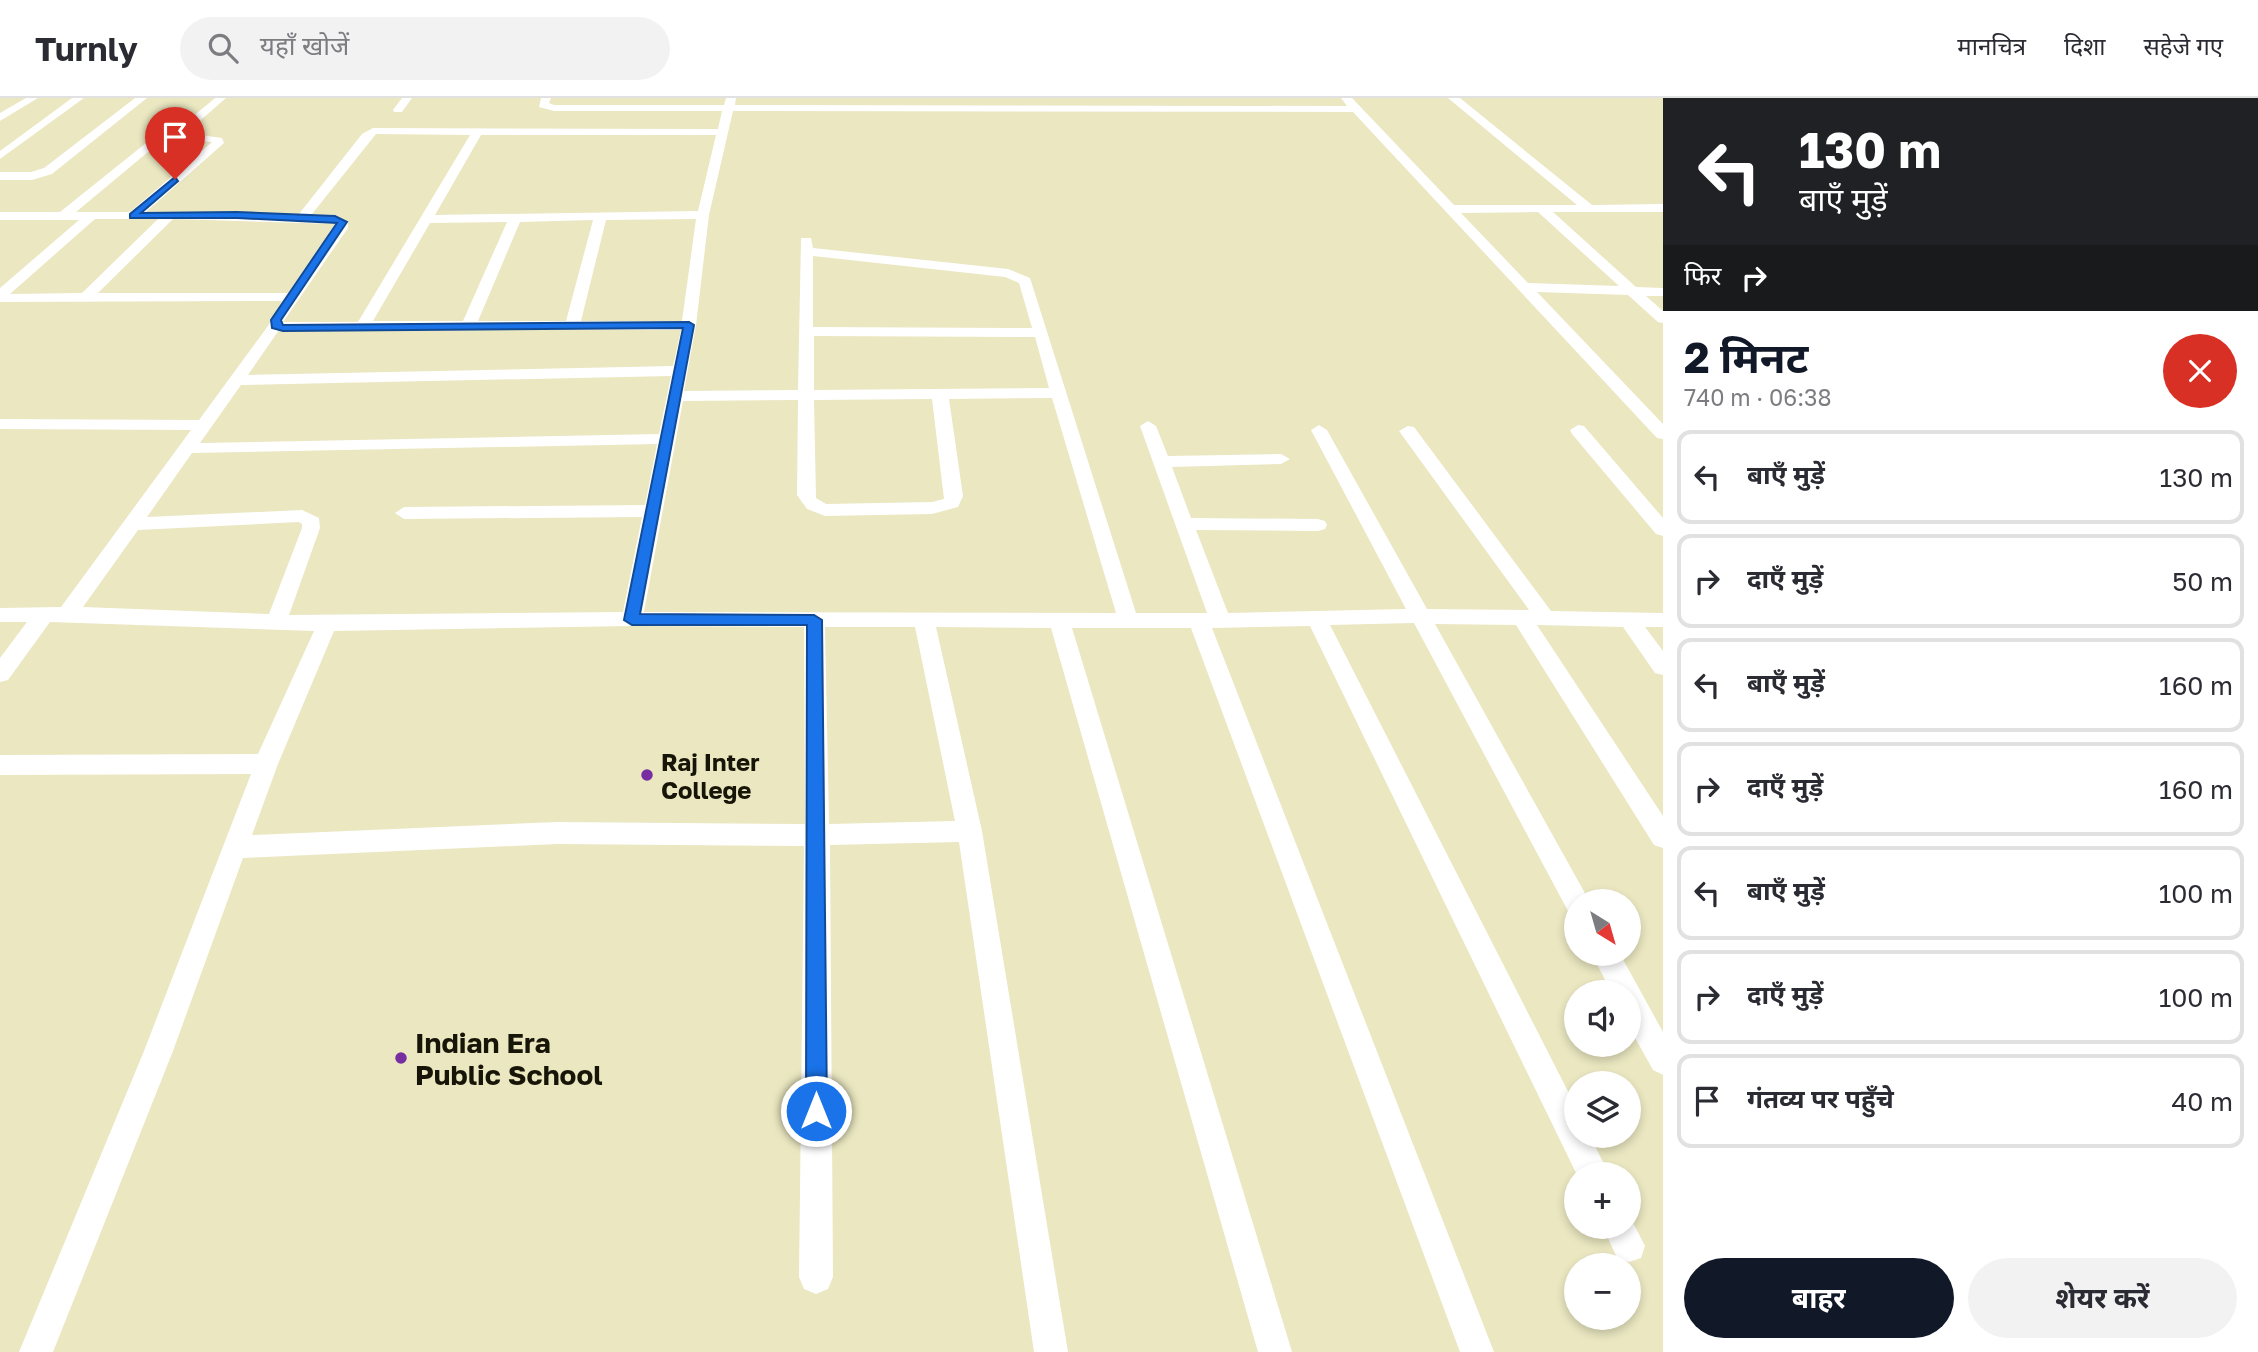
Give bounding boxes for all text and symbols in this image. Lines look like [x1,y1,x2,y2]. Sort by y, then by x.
search box [180,17,670,80]
text: Turnly [35,29,138,68]
icon: search [204,29,242,67]
text: यहाँ खोजें [260,30,349,61]
text: मानचित्र [1957,31,2026,60]
text: दिशा [2064,31,2105,60]
text: सहेजे गए [2143,31,2223,60]
pin [145,107,205,179]
icon: arrive [156,118,194,156]
text: 130 m [1799,120,1941,179]
icon: left [1684,126,1775,217]
text: बाएँ मुड़ें [1799,180,1888,218]
icon: right [1735,259,1773,297]
text: फिर [1684,260,1721,291]
text: 2 मिनट [1684,332,1808,382]
button: close [2163,334,2237,408]
text: 740 m · 06:38 [1684,383,1832,411]
icon: left [1688,458,1726,496]
text: बाएँ मुड़ें [1747,459,1825,490]
text: 130 m [2160,462,2233,493]
icon: right [1688,562,1726,600]
text: दाएँ मुड़ें [1747,563,1823,594]
text: 50 m [2172,566,2233,597]
icon: left [1688,666,1726,704]
text: बाएँ मुड़ें [1747,667,1825,698]
text: 160 m [2159,670,2233,701]
place label: Raj Inter College [661,747,760,804]
marker: Raj Inter College [639,767,655,783]
icon: right [1688,770,1726,808]
text: दाएँ मुड़ें [1747,771,1823,802]
text: 160 m [2159,774,2233,805]
icon: left [1688,874,1726,912]
text: बाएँ मुड़ें [1747,875,1825,906]
text: 100 m [2159,878,2233,909]
north arrow [1564,889,1642,966]
map controls [1564,889,1641,1330]
icon: right [1688,978,1726,1016]
text: दाएँ मुड़ें [1747,979,1823,1010]
button: sound [1564,980,1641,1057]
text: 100 m [2159,982,2233,1013]
place label: Indian Era Public School [415,1026,603,1091]
marker: Indian Era Public School [393,1050,409,1066]
button: layers [1564,1071,1641,1148]
position arrow [779,1074,853,1148]
icon: arrive [1688,1082,1726,1120]
text: गंतव्य पर पहुँचे [1747,1083,1894,1114]
text: 40 m [2172,1086,2233,1117]
button: + [1564,1162,1641,1239]
button: − [1564,1253,1641,1330]
button: बाहर [1684,1258,1954,1338]
button: शेयर करें [1968,1258,2237,1338]

